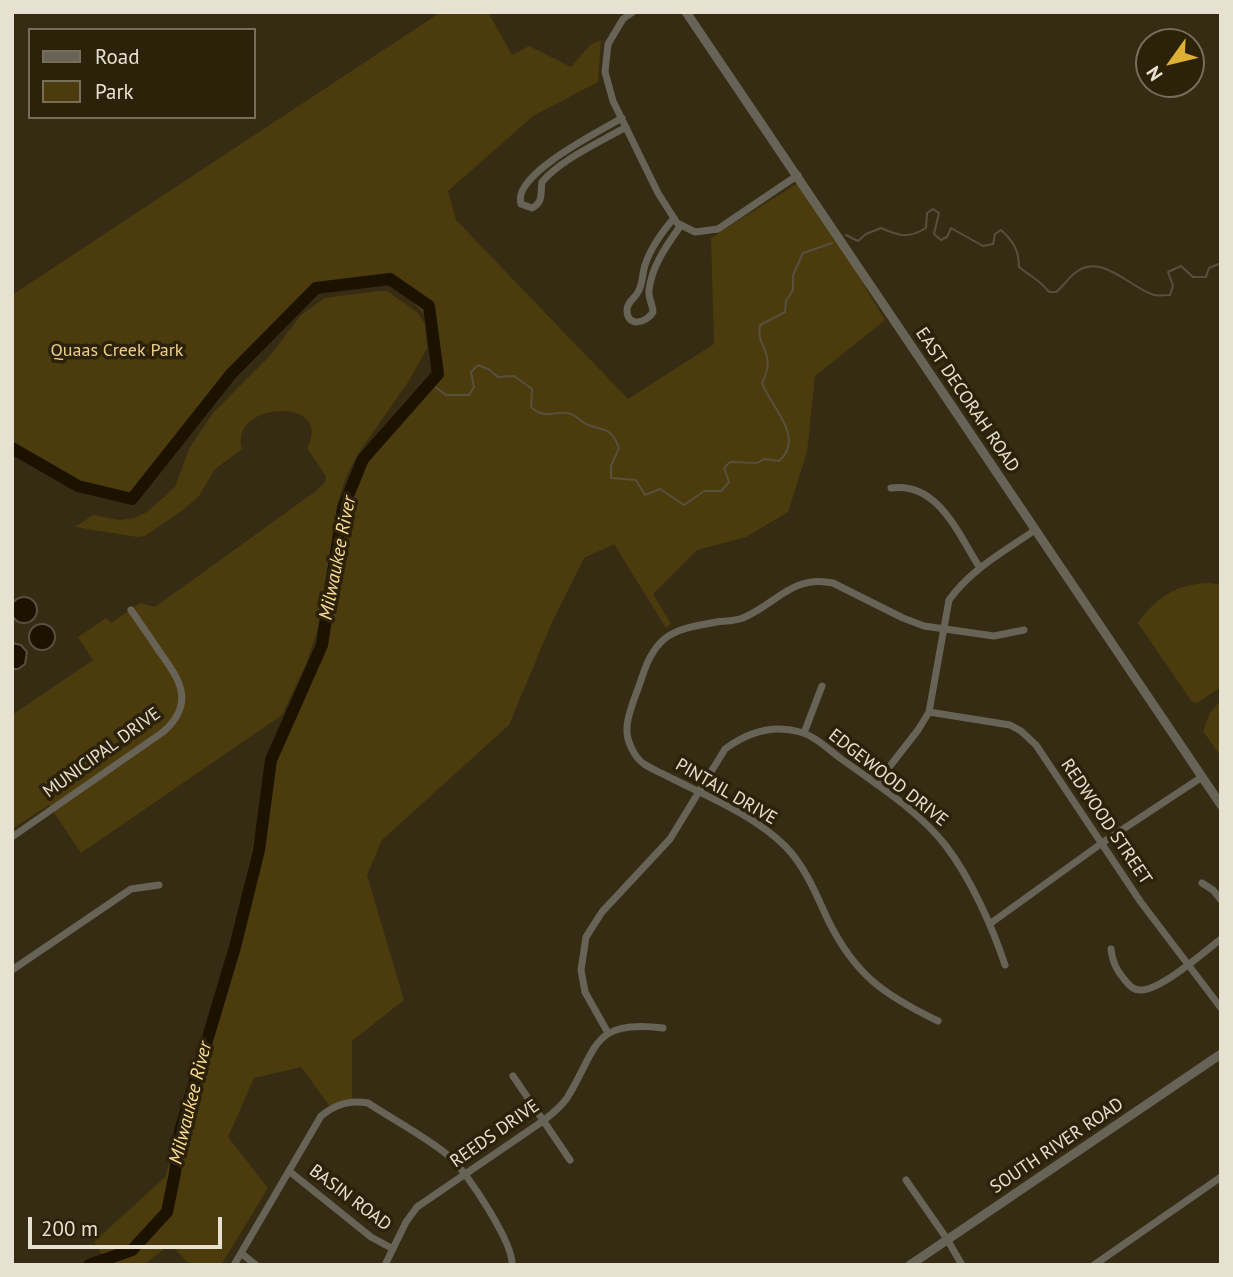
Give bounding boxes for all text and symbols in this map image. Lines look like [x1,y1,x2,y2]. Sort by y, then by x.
legend [28,28,256,119]
north arrow [1135,28,1205,98]
text: Road [95,43,139,70]
text: N [1141,62,1168,86]
text: Park [95,78,134,105]
street label: EAST DECORAH ROAD [911,324,1023,476]
park label: Quaas Creek Park [51,340,183,362]
water label: Milwaukee River [315,494,361,622]
street label: MUNICIPAL DRIVE [39,703,165,803]
street label: EDGEWOOD DRIVE [824,725,952,831]
street label: PINTAIL DRIVE [671,754,781,830]
street label: REDWOOD STREET [1056,755,1156,889]
water label: Milwaukee River [165,1039,217,1167]
street label: SOUTH RIVER ROAD [986,1093,1128,1199]
street label: REEDS DRIVE [446,1095,544,1173]
street label: BASIN ROAD [305,1160,395,1236]
scale bar [32,1204,226,1248]
text: 200 m [41,1215,98,1242]

